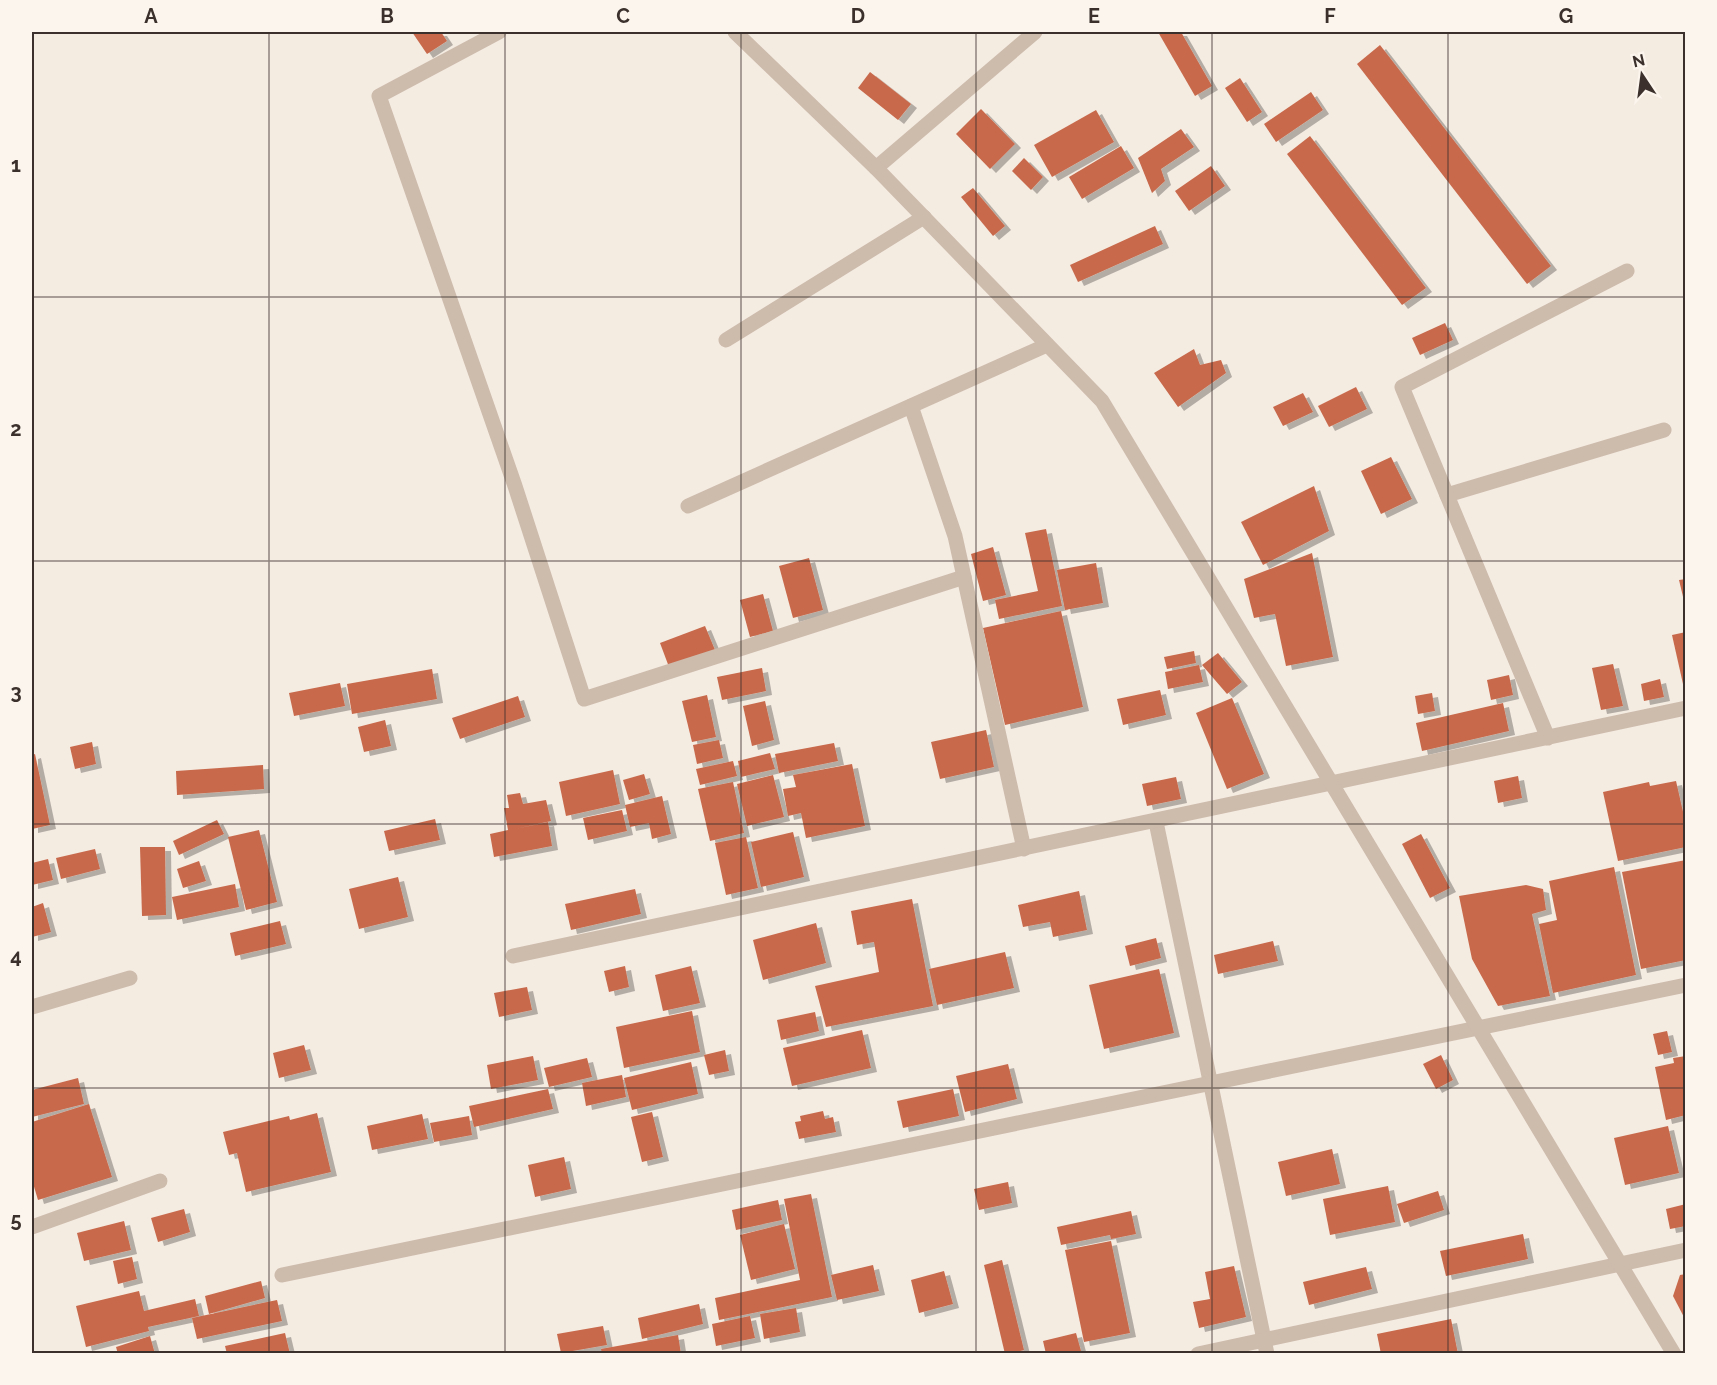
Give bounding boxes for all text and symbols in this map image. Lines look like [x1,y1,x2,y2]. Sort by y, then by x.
text: A [144,4,158,28]
text: B [380,4,394,28]
text: C [616,4,630,28]
text: D [851,4,865,28]
text: E [1088,4,1100,28]
text: F [1324,4,1336,28]
text: G [1559,4,1573,28]
north arrow [1612,45,1672,105]
text: N [1631,50,1647,72]
text: 1 [11,153,21,177]
text: 2 [10,417,22,441]
text: 3 [10,680,22,704]
text: 4 [10,944,22,968]
text: 5 [10,1208,22,1232]

